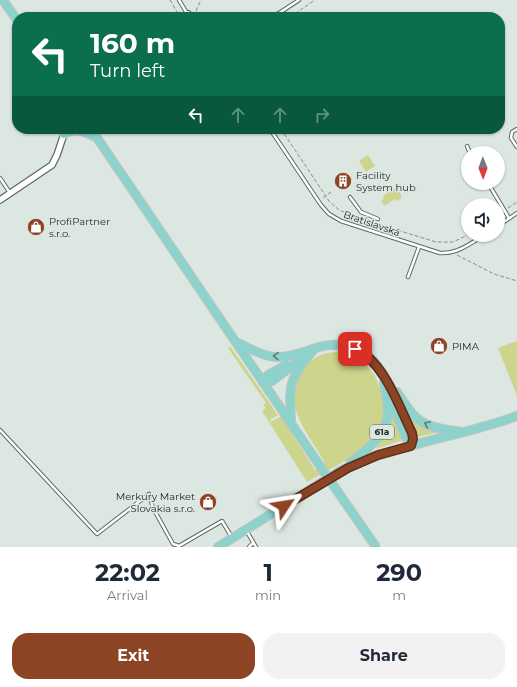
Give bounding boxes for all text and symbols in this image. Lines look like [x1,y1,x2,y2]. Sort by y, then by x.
text: 160 m [90,26,175,60]
icon: left [24,28,76,80]
text: Turn left [90,60,165,82]
icon: left [185,104,207,126]
icon: ahead [227,104,249,126]
icon: ahead [269,104,291,126]
icon: right [311,104,333,126]
north arrow [461,146,505,190]
map controls [461,146,505,242]
place label: Facility System hub [356,169,416,194]
building icon: Facility System hub [333,171,353,191]
button: sound [461,198,505,242]
street label: Bratislavská [342,208,402,239]
place label: ProfiPartner s.r.o. [49,215,110,240]
shop icon: ProfiPartner s.r.o. [26,217,46,237]
pin [338,332,372,366]
shop icon: PIMA [429,336,449,356]
icon: arrive [344,338,366,360]
place label: PIMA [452,340,480,353]
one-way arrow [273,352,279,361]
one-way arrow [423,421,431,429]
road number: 61a [370,425,394,439]
position arrow [263,485,305,527]
place label: Merkury Market Slovakia s.r.o. [116,490,195,515]
shop icon: Merkury Market Slovakia s.r.o. [198,492,218,512]
text: 22:02 [95,558,160,587]
text: 1 [263,558,273,587]
text: 290 [376,558,422,587]
text: Arrival [107,587,148,603]
text: min [255,587,281,603]
text: m [392,587,406,603]
button: Exit [12,633,255,679]
button: Share [263,633,505,679]

